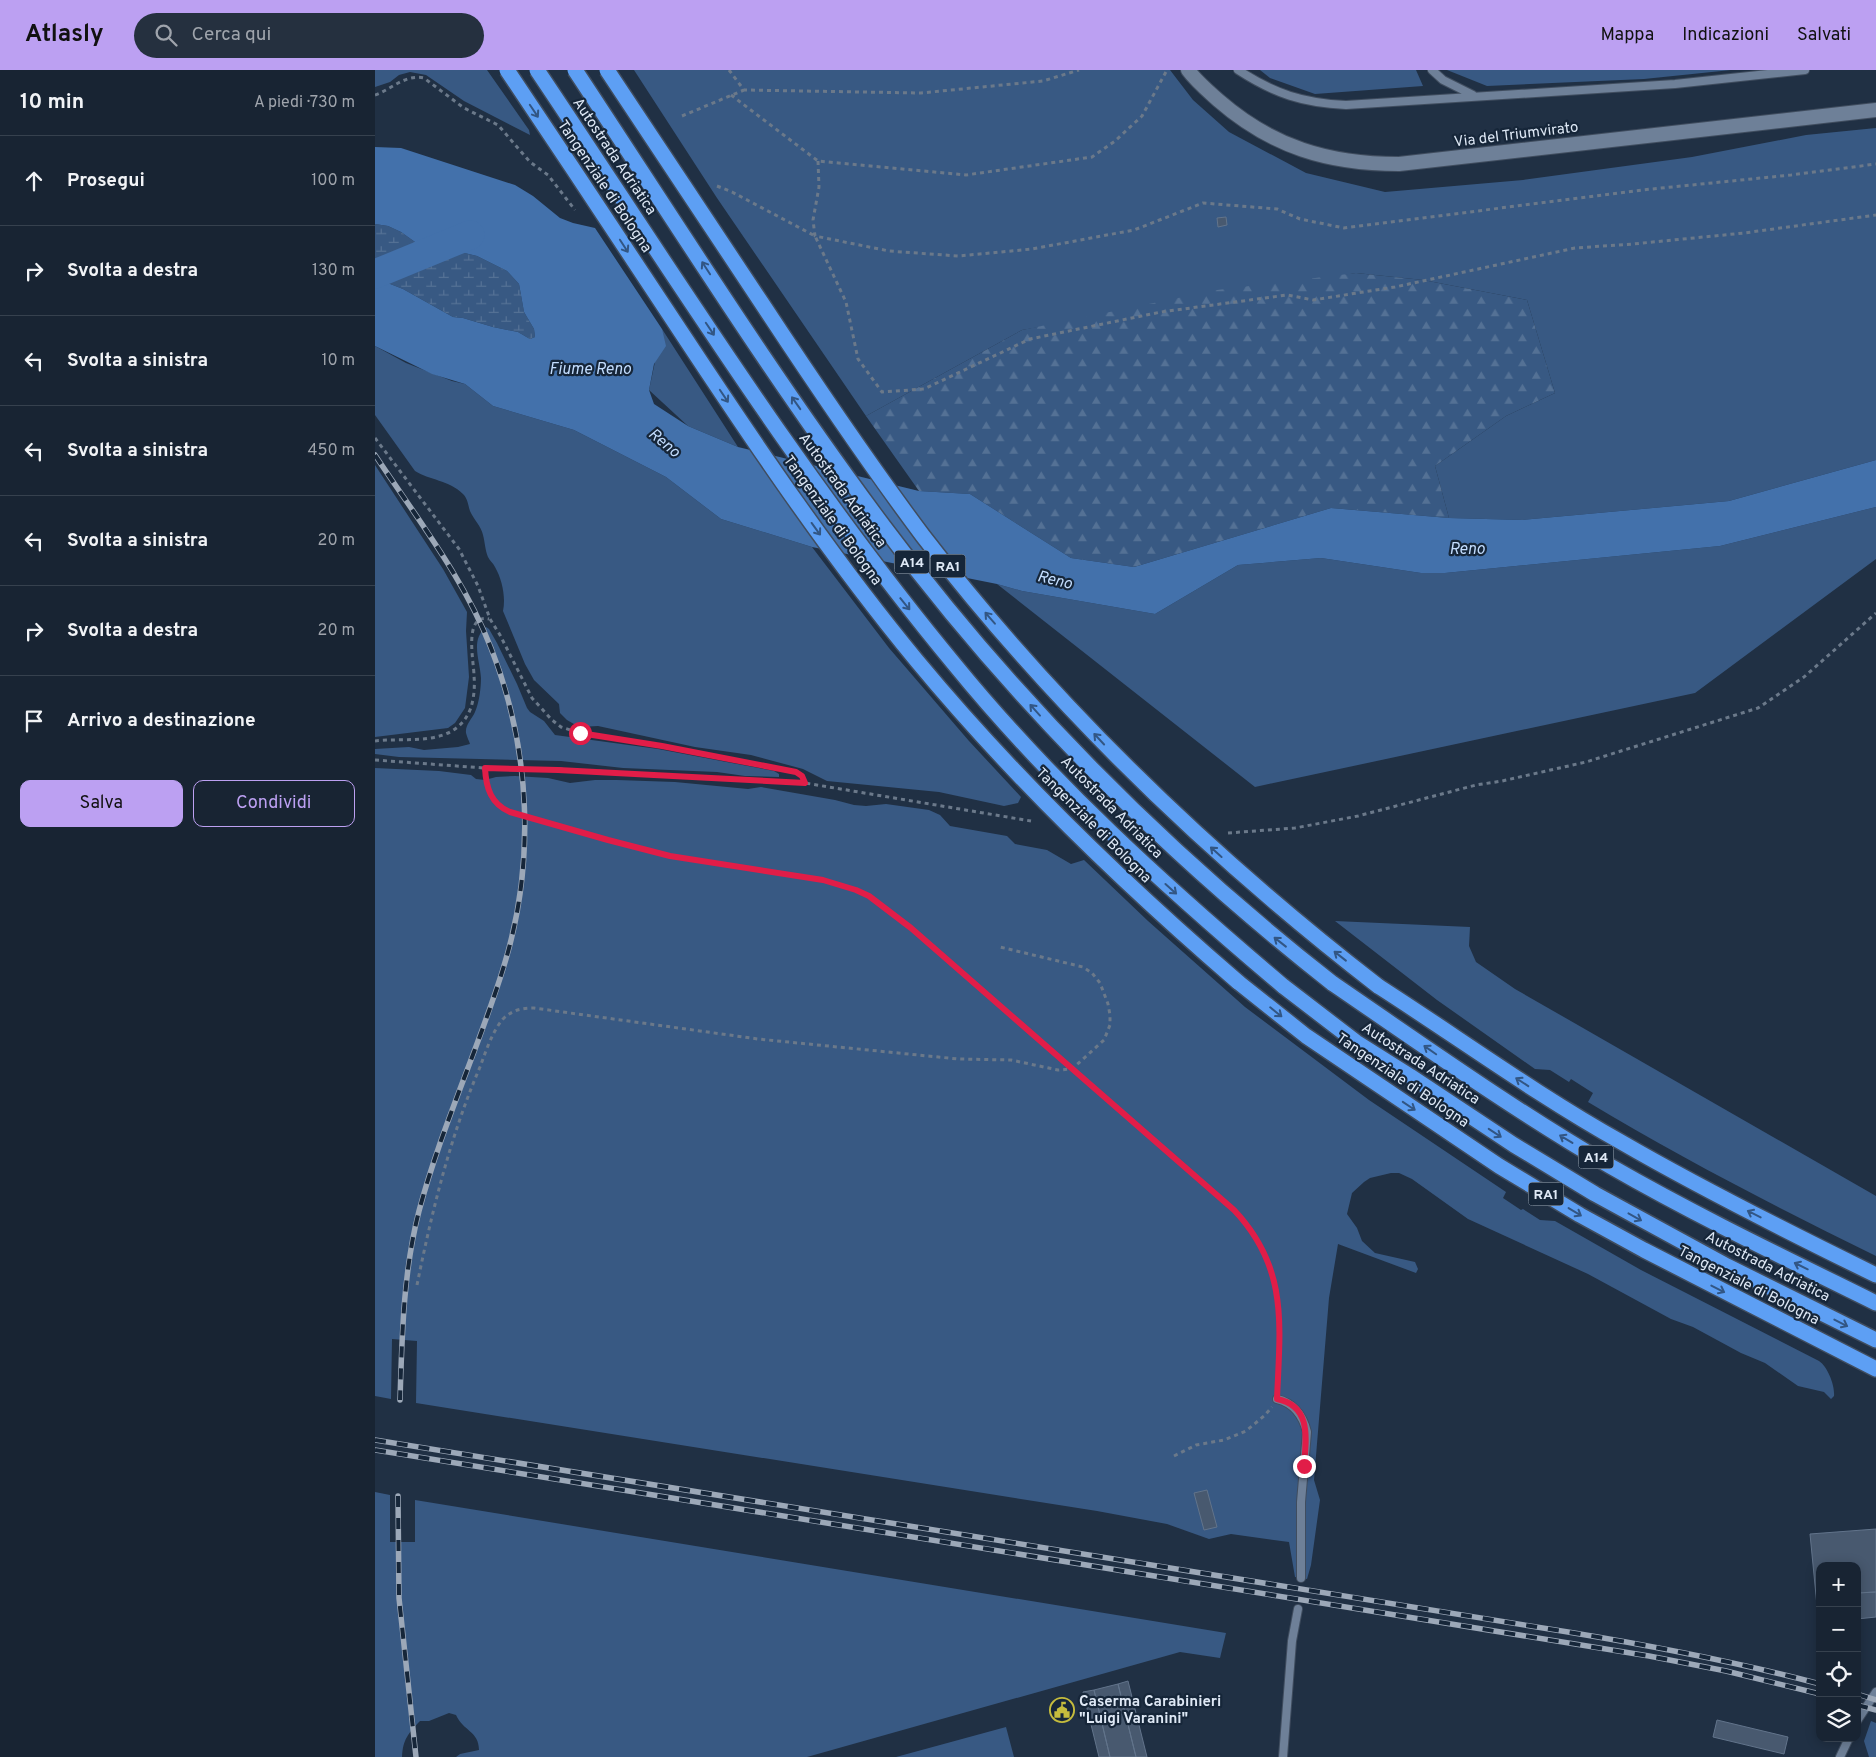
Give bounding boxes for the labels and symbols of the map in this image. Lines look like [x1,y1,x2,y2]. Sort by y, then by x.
street label: Autostrada Adriatica [568,95,660,219]
one-way arrow [529,103,539,117]
street label: Tangenziale di Bologna [552,117,655,257]
street label: Via del Triumvirato [1453,118,1579,153]
one-way arrow [619,238,629,252]
one-way arrow [701,261,711,275]
one-way arrow [705,322,715,336]
water label: Fiume Reno [549,360,631,380]
one-way arrow [719,388,729,402]
one-way arrow [791,396,801,410]
water label: Reno [644,424,684,463]
street label: Autostrada Adriatica [794,430,890,552]
street label: Tangenziale di Bologna [778,452,885,590]
one-way arrow [811,522,821,536]
water label: Reno [1449,540,1485,560]
road number: A14 [895,551,929,574]
road number: RA1 [931,554,965,578]
water label: Reno [1035,567,1075,595]
one-way arrow [900,597,911,610]
one-way arrow [985,611,996,624]
one-way arrow [1030,704,1041,717]
route start [569,722,592,745]
one-way arrow [1093,733,1105,745]
street label: Autostrada Adriatica [1056,753,1166,863]
street label: Tangenziale di Bologna [1031,764,1155,888]
one-way arrow [1209,846,1222,857]
one-way arrow [1164,883,1177,895]
one-way arrow [1274,937,1287,948]
one-way arrow [1334,951,1347,962]
one-way arrow [1269,1007,1282,1018]
street label: Autostrada Adriatica [1357,1019,1483,1110]
street label: Tangenziale di Bologna [1332,1030,1472,1133]
one-way arrow [1423,1045,1437,1055]
one-way arrow [1516,1076,1530,1086]
one-way arrow [1401,1101,1415,1111]
one-way arrow [1488,1128,1502,1138]
one-way arrow [1559,1133,1573,1143]
road number: A14 [1579,1146,1613,1168]
road number: RA1 [1529,1182,1563,1206]
one-way arrow [1568,1207,1582,1217]
one-way arrow [1747,1209,1762,1218]
one-way arrow [1627,1212,1641,1222]
street label: Autostrada Adriatica [1702,1228,1833,1307]
street label: Tangenziale di Bologna [1675,1242,1822,1330]
one-way arrow [1794,1260,1809,1270]
one-way arrow [1710,1285,1725,1294]
one-way arrow [1833,1319,1848,1328]
route end [1293,1455,1316,1478]
place label: Caserma Carabinieri "Luigi Varanini" [1079,1693,1221,1729]
public building icon: Caserma Carabinieri "Luigi Varanini" [1049,1697,1075,1723]

